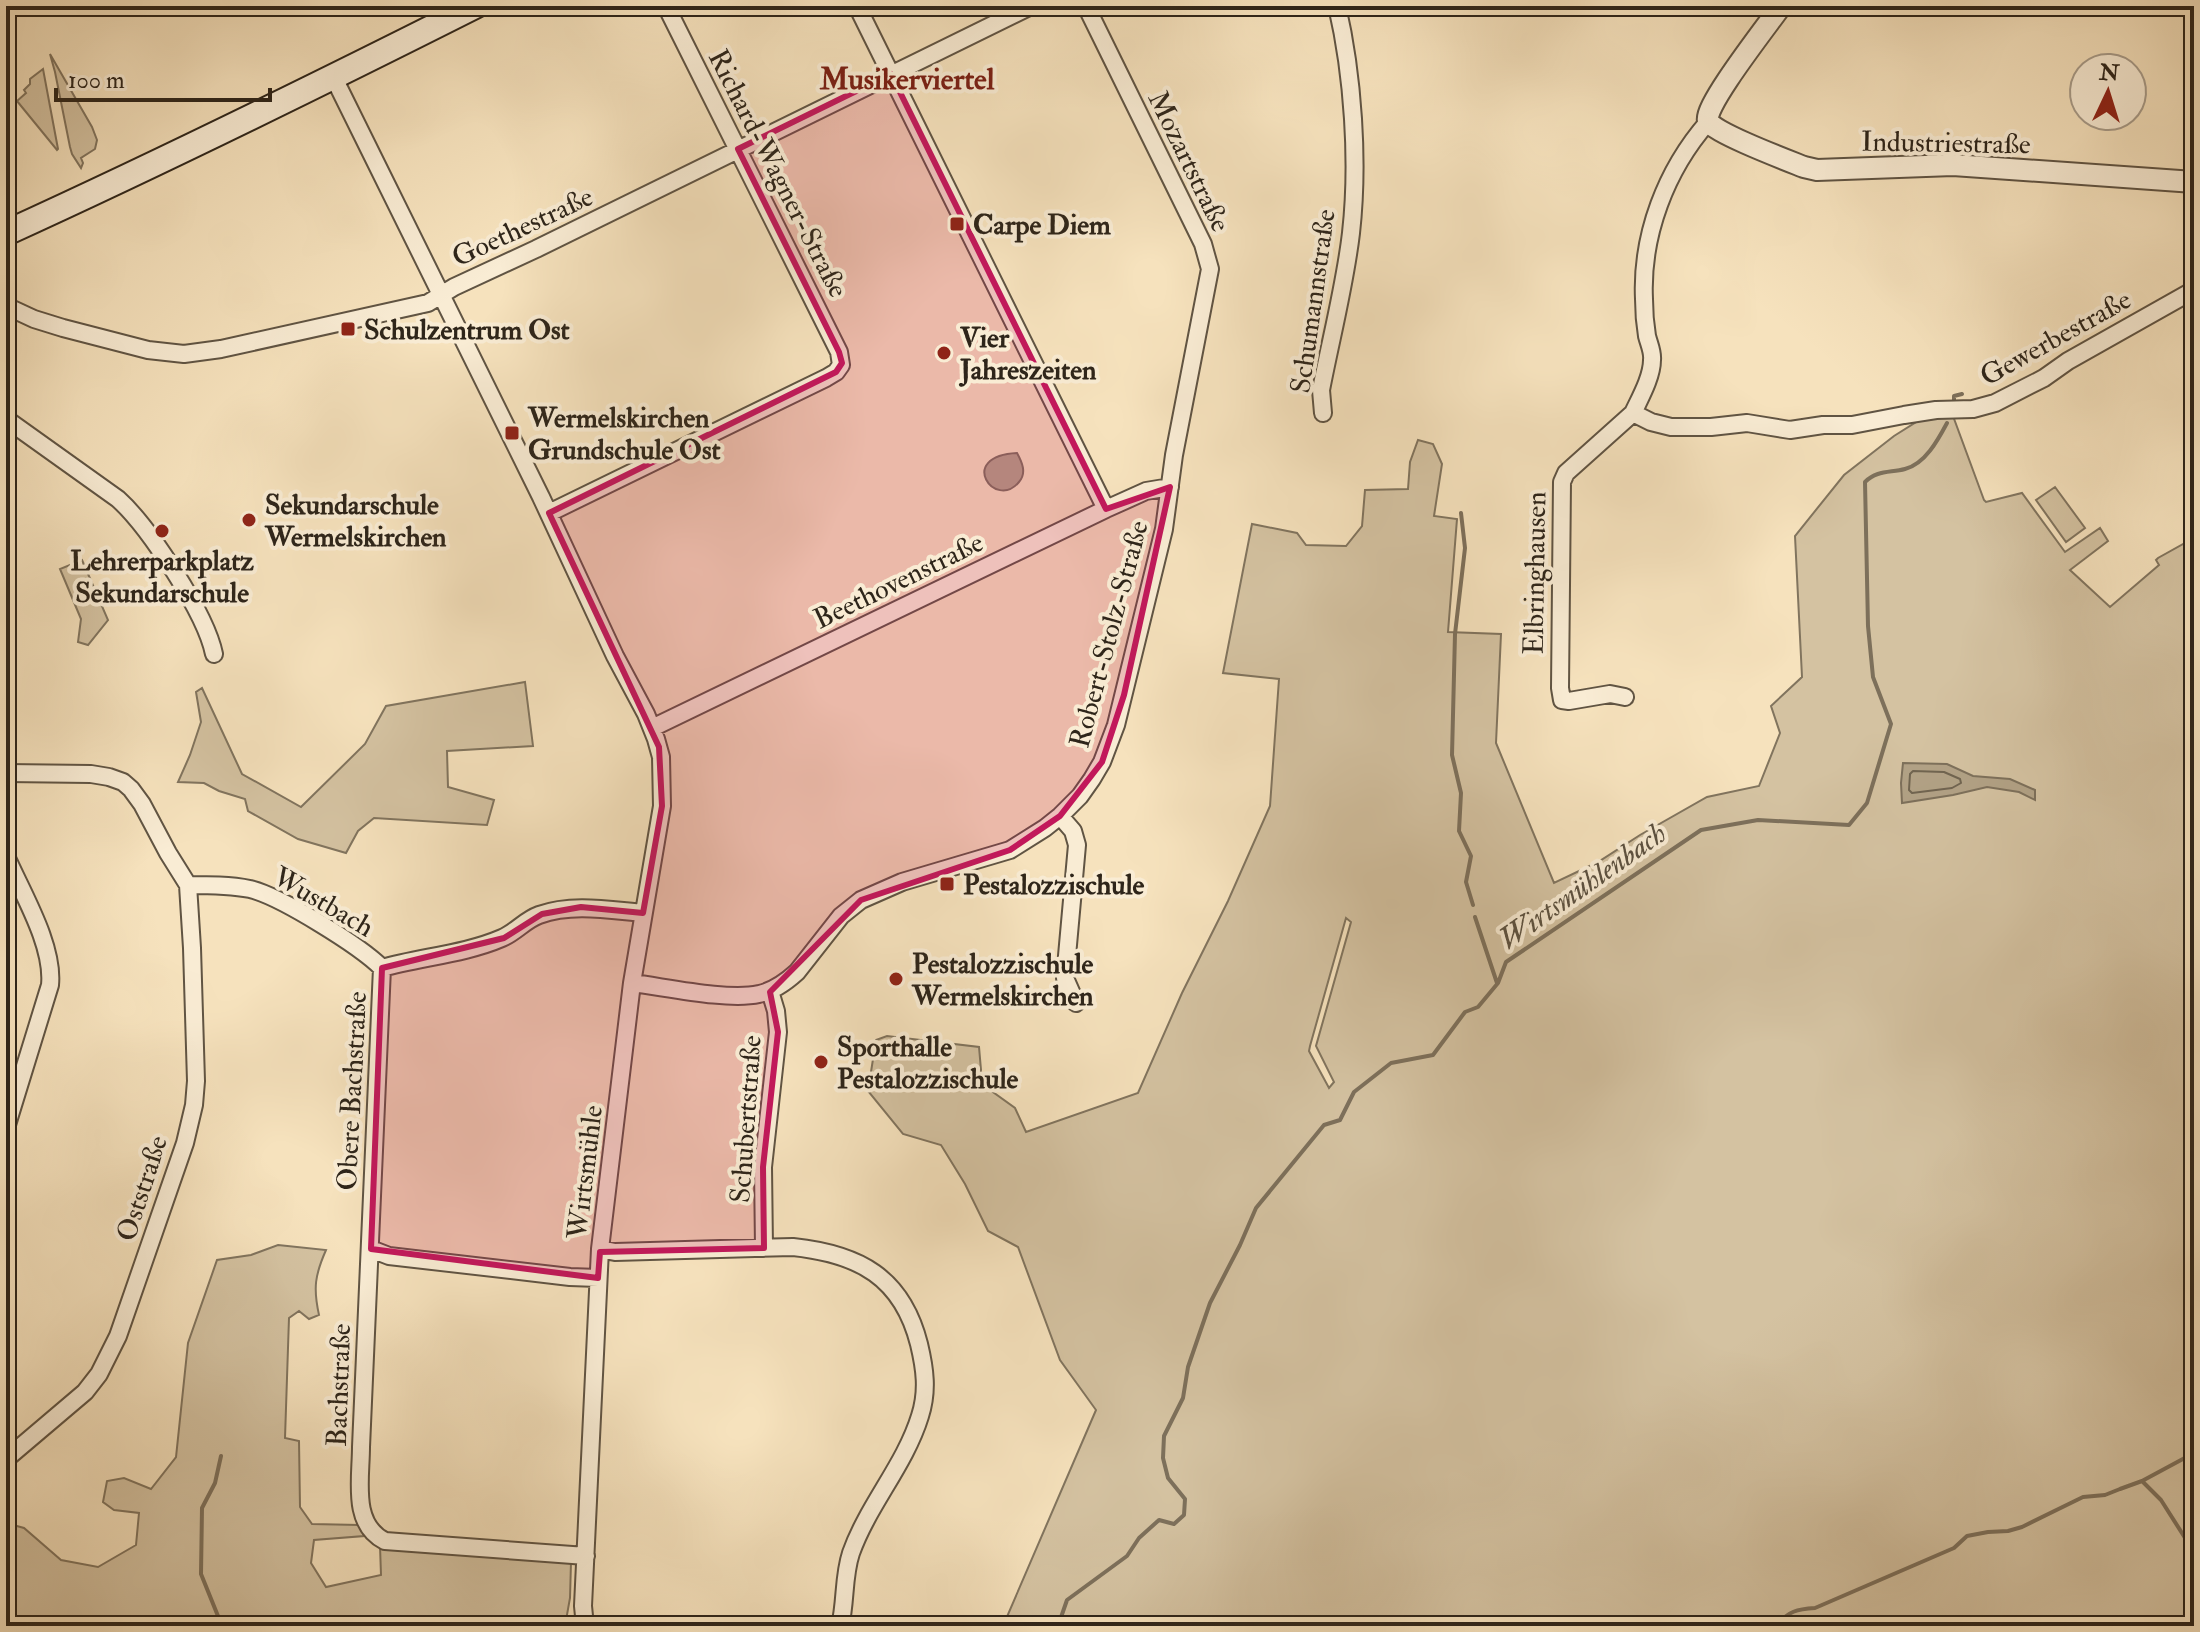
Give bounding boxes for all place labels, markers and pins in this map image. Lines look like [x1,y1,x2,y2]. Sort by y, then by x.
place label: Carpe Diem [973,208,1111,243]
marker: Carpe Diem [948,215,966,233]
place label: Schulzentrum Ost [364,313,570,348]
marker: Schulzentrum Ost [339,320,357,338]
place label: Vier Jahreszeiten [958,321,1097,388]
marker: Vier Jahreszeiten [935,344,953,362]
place label: Wermelskirchen Grundschule Ost [527,401,721,468]
marker: Wermelskirchen Grundschule Ost [503,424,521,442]
place label: Sekundarschule Wermelskirchen [264,488,447,555]
marker: Sekundarschule Wermelskirchen [240,511,258,529]
marker: Lehrerparkplatz Sekundarschule [153,522,171,540]
place label: Lehrerparkplatz Sekundarschule [70,544,254,611]
place label: Pestalozzischule [963,868,1145,903]
marker: Pestalozzischule [938,875,956,893]
place label: Pestalozzischule Wermelskirchen [911,947,1094,1014]
marker: Pestalozzischule Wermelskirchen [887,970,905,988]
place label: Sporthalle Pestalozzischule [837,1030,1019,1097]
marker: Sporthalle Pestalozzischule [812,1053,830,1071]

